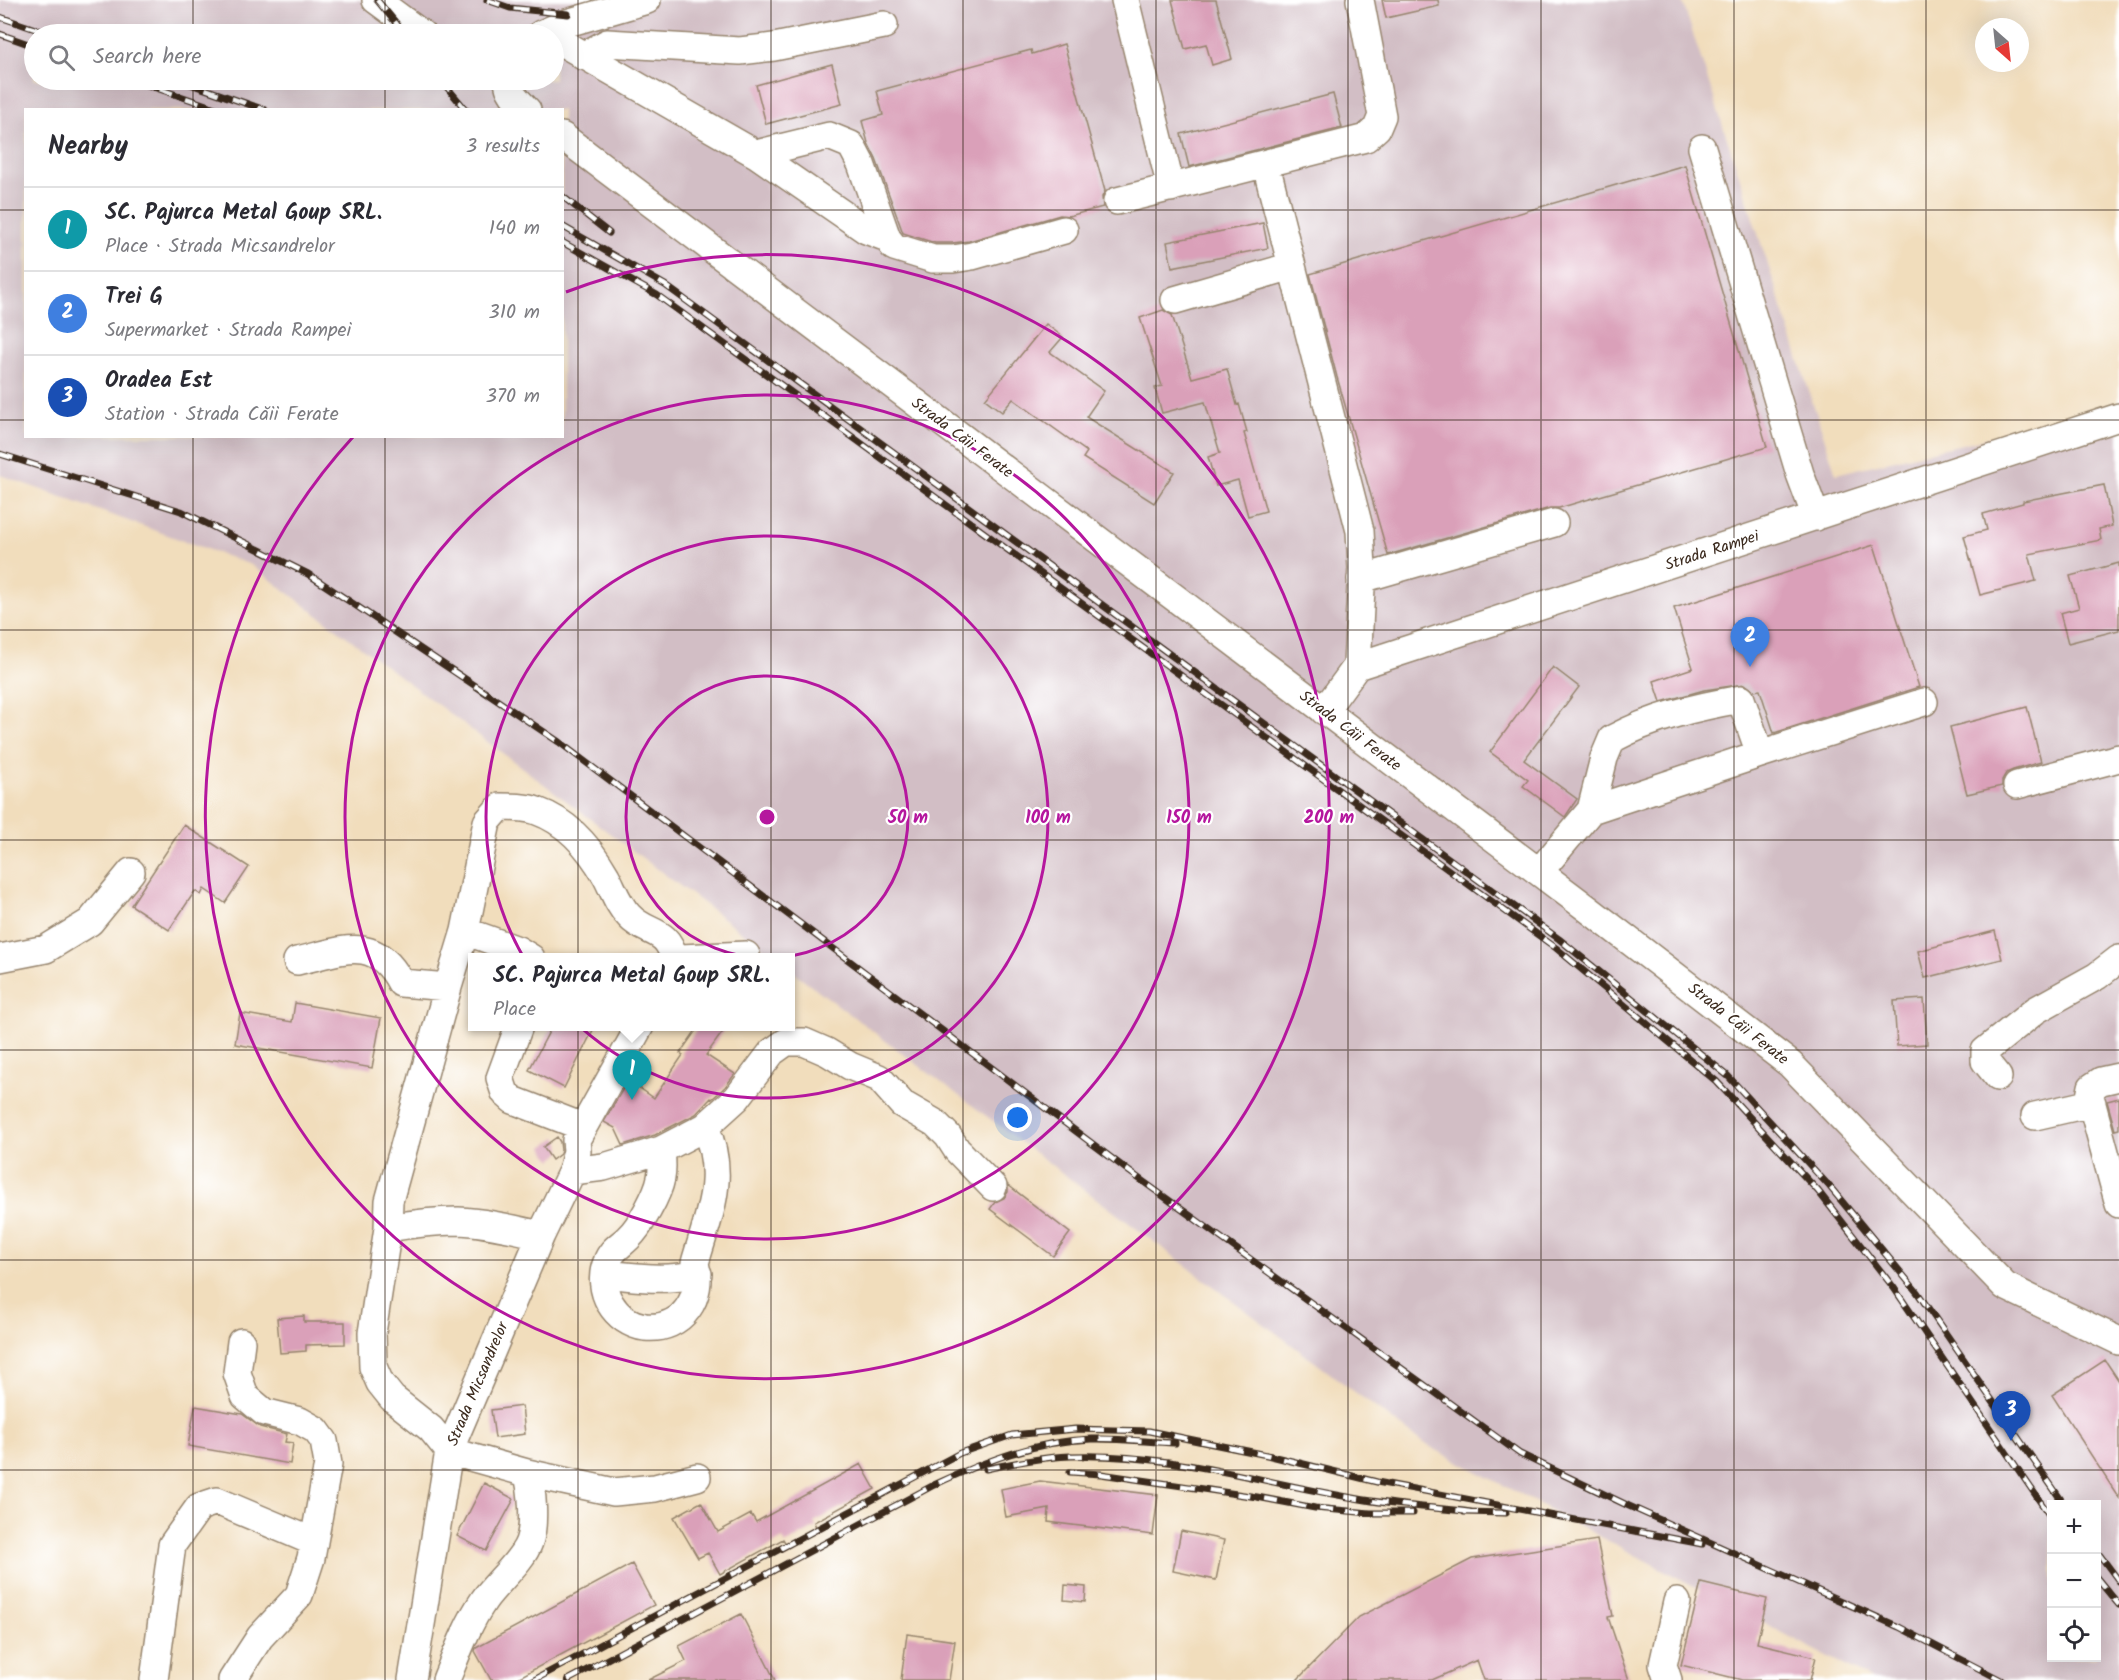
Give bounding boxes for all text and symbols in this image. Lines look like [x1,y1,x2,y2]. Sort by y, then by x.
north arrow [1975,18,2029,72]
search box [24,24,564,90]
text: Search here [93,40,201,75]
icon: search [45,41,78,74]
text: Nearby [48,126,128,168]
text: 3 results [466,131,540,163]
text: SC. Pajurca Metal Goup SRL. [105,196,382,231]
text: 1 [64,213,71,245]
text: 140 m [489,213,540,245]
text: Place · Strada Micsandrelor [105,231,335,263]
text: Trei G [105,280,163,315]
text: 2 [62,297,73,329]
text: 310 m [488,297,540,329]
text: Supermarket · Strada Rampei [105,315,351,347]
text: Oradea Est [105,364,212,399]
text: 3 [62,381,73,413]
text: 370 m [485,381,540,413]
street label: Strada Căii Ferate [906,391,1018,485]
text: Station · Strada Căii Ferate [105,399,339,431]
street label: Strada Rampei [1662,524,1763,578]
pin: 2 [1730,618,1770,667]
street label: Strada Căii Ferate [1294,684,1406,778]
text: 50 m [887,804,928,833]
text: 100 m [1025,804,1071,833]
text: 150 m [1166,804,1212,833]
text: 200 m [1304,804,1355,833]
centre of rings [757,807,777,827]
popup [468,953,795,1031]
text: SC. Pajurca Metal Goup SRL. [493,959,770,994]
street label: Strada Căii Ferate [1682,976,1794,1072]
text: Place [493,994,536,1026]
pin: 1 [612,1050,652,1100]
your location [1003,1103,1032,1132]
street label: Strada Micsandrelor [441,1316,516,1450]
pin: 3 [1992,1392,2030,1441]
map controls [2047,1500,2101,1662]
button: + [2047,1500,2101,1554]
button: − [2047,1554,2101,1608]
button: locate [2047,1608,2101,1662]

